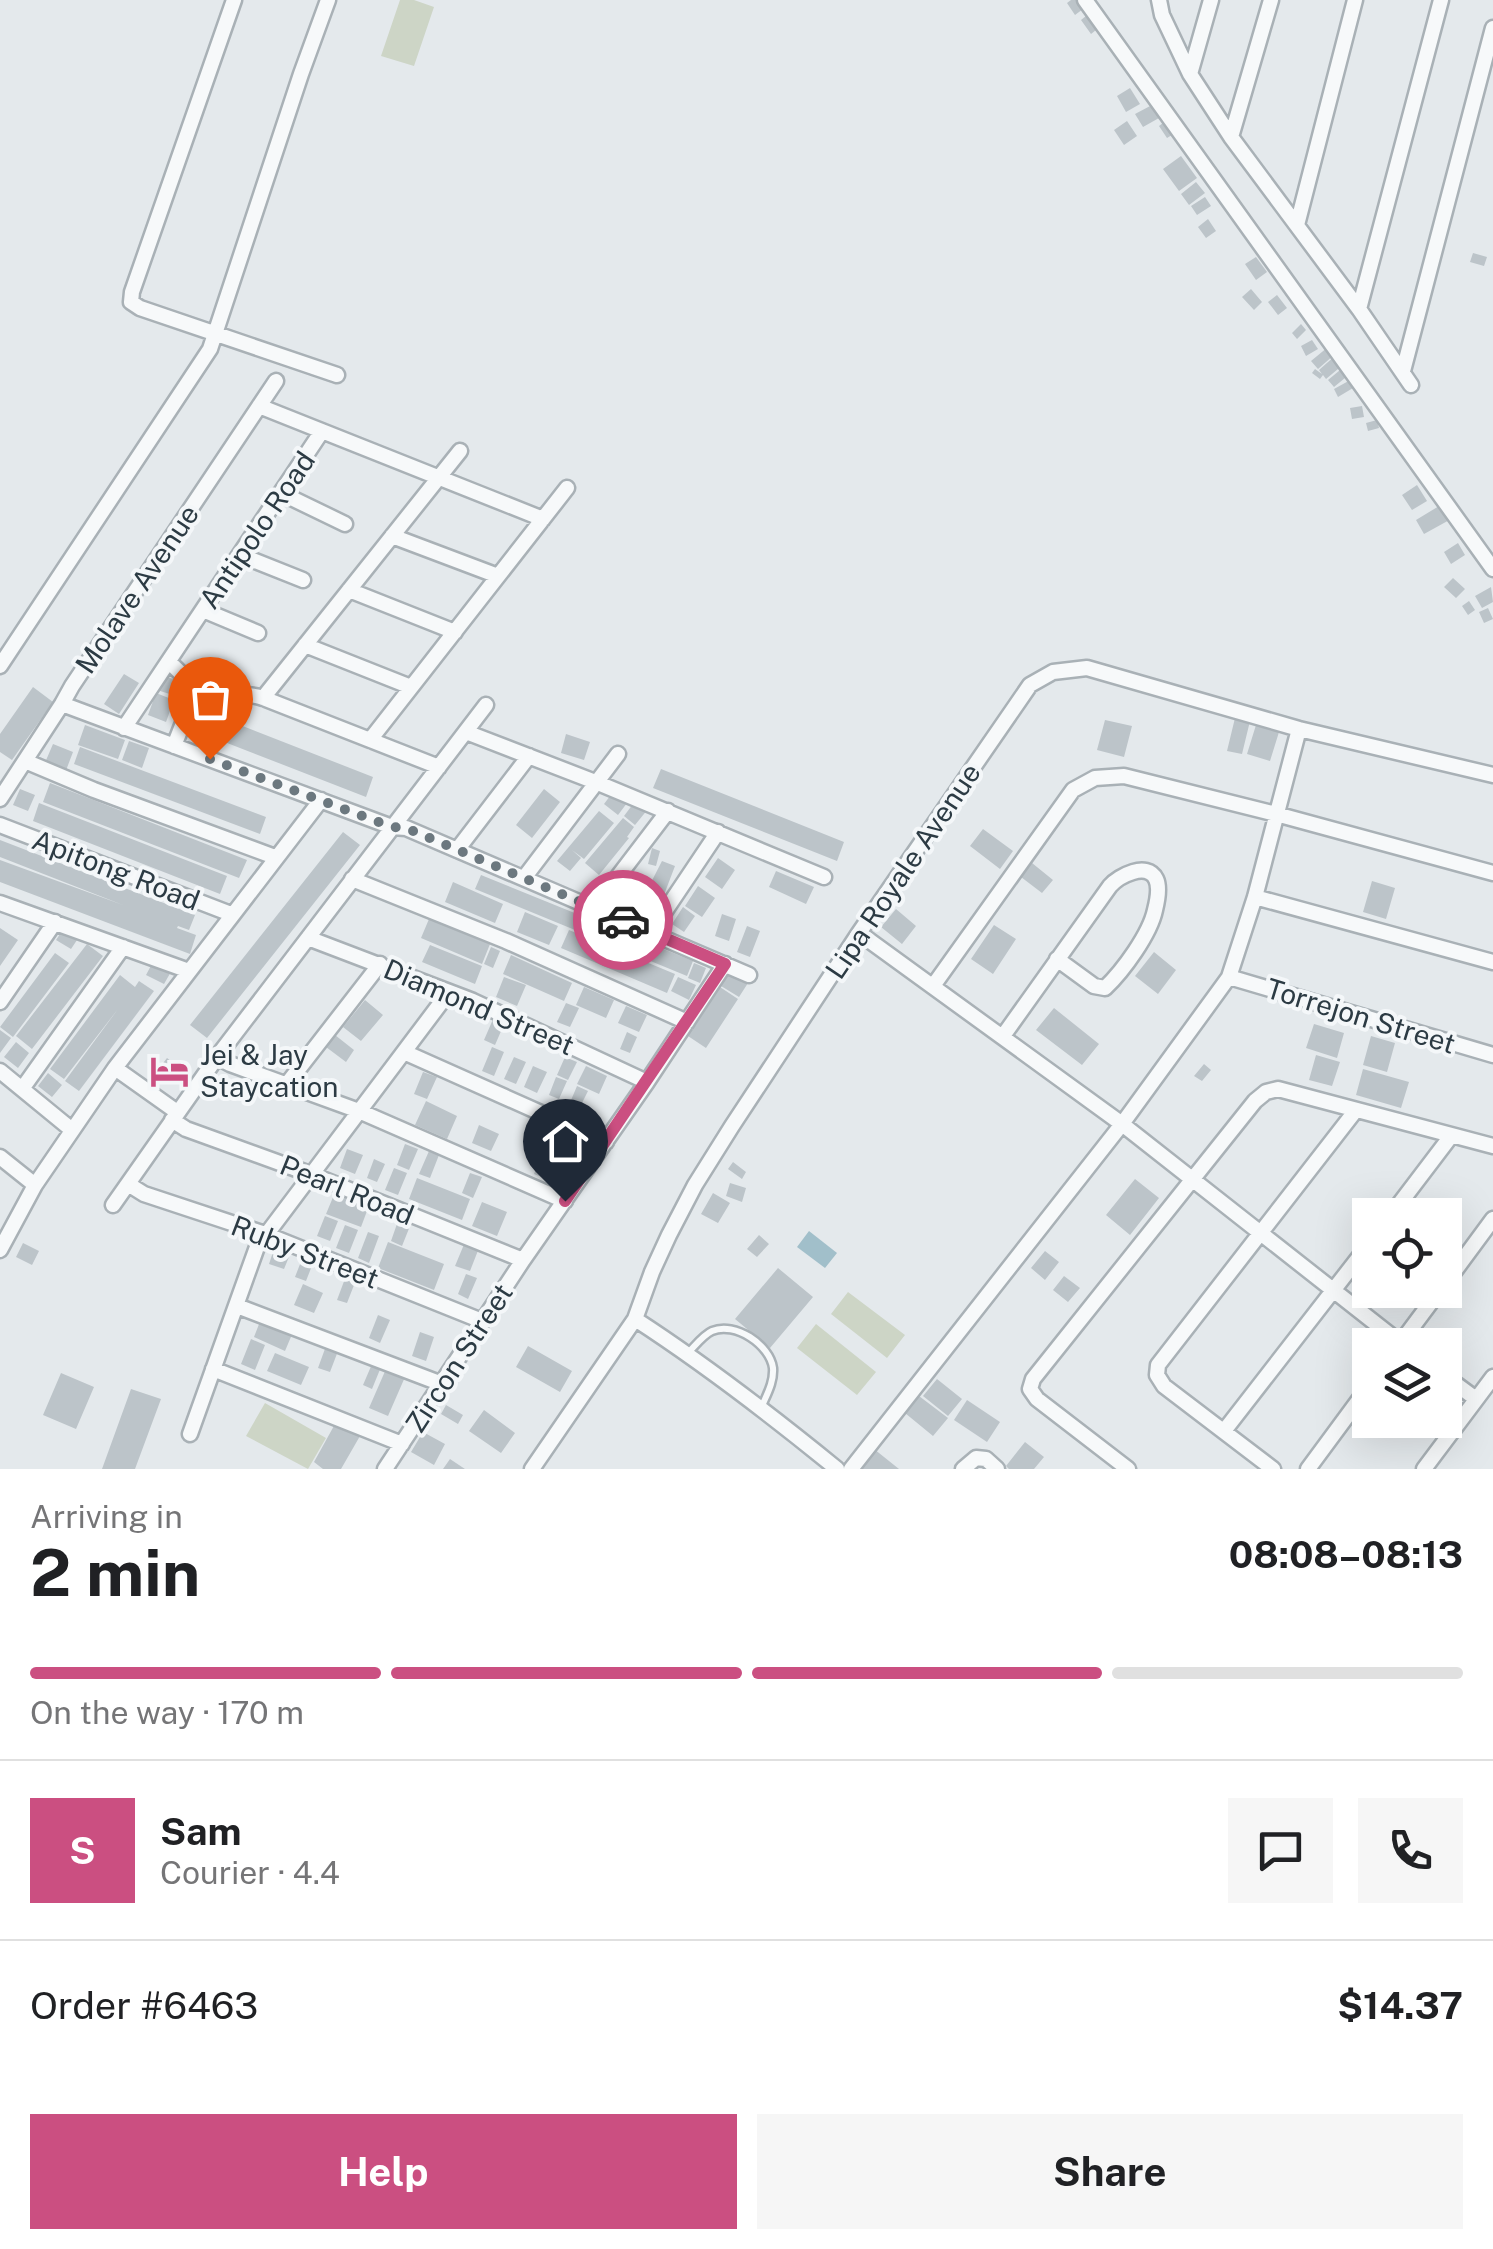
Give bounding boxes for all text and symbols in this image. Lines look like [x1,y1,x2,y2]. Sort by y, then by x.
street label: Antipolo Road [192,445,321,615]
street label: Molave Avenue [68,498,205,679]
pin [168,657,253,760]
icon: bag [183,672,238,727]
street label: Lipa Royale Avenue [818,757,987,985]
street label: Apitong Road [28,822,205,917]
courier [573,870,673,970]
icon: car [596,893,651,948]
street label: Diamond Street [379,952,579,1061]
street label: Torrejon Street [1263,971,1460,1060]
place label: Jei & Jay Staycation [200,1038,338,1103]
hotel icon: Jei & Jay Staycation [149,1050,191,1092]
pin [523,1099,608,1202]
icon: home [538,1114,593,1169]
street label: Pearl Road [276,1148,419,1231]
map controls [1352,1198,1462,1438]
button: locate [1352,1198,1462,1308]
street label: Ruby Street [227,1208,384,1295]
street label: Zircon Street [398,1277,519,1438]
button: layers [1352,1328,1462,1438]
text: Arriving in [30,1498,183,1535]
text: 08:08–08:13 [1229,1532,1463,1577]
text: 2 min [30,1534,200,1611]
text: On the way · 170 m [30,1694,304,1731]
button: chat [1228,1798,1333,1903]
button: phone [1358,1798,1463,1903]
text: Sam [160,1809,242,1854]
text: S [69,1828,96,1873]
text: Courier · 4.4 [160,1854,340,1891]
text: Order #6463 [30,1983,258,2028]
text: $14.37 [1337,1983,1463,2028]
button: Help [30,2114,737,2229]
button: Share [757,2114,1463,2229]

